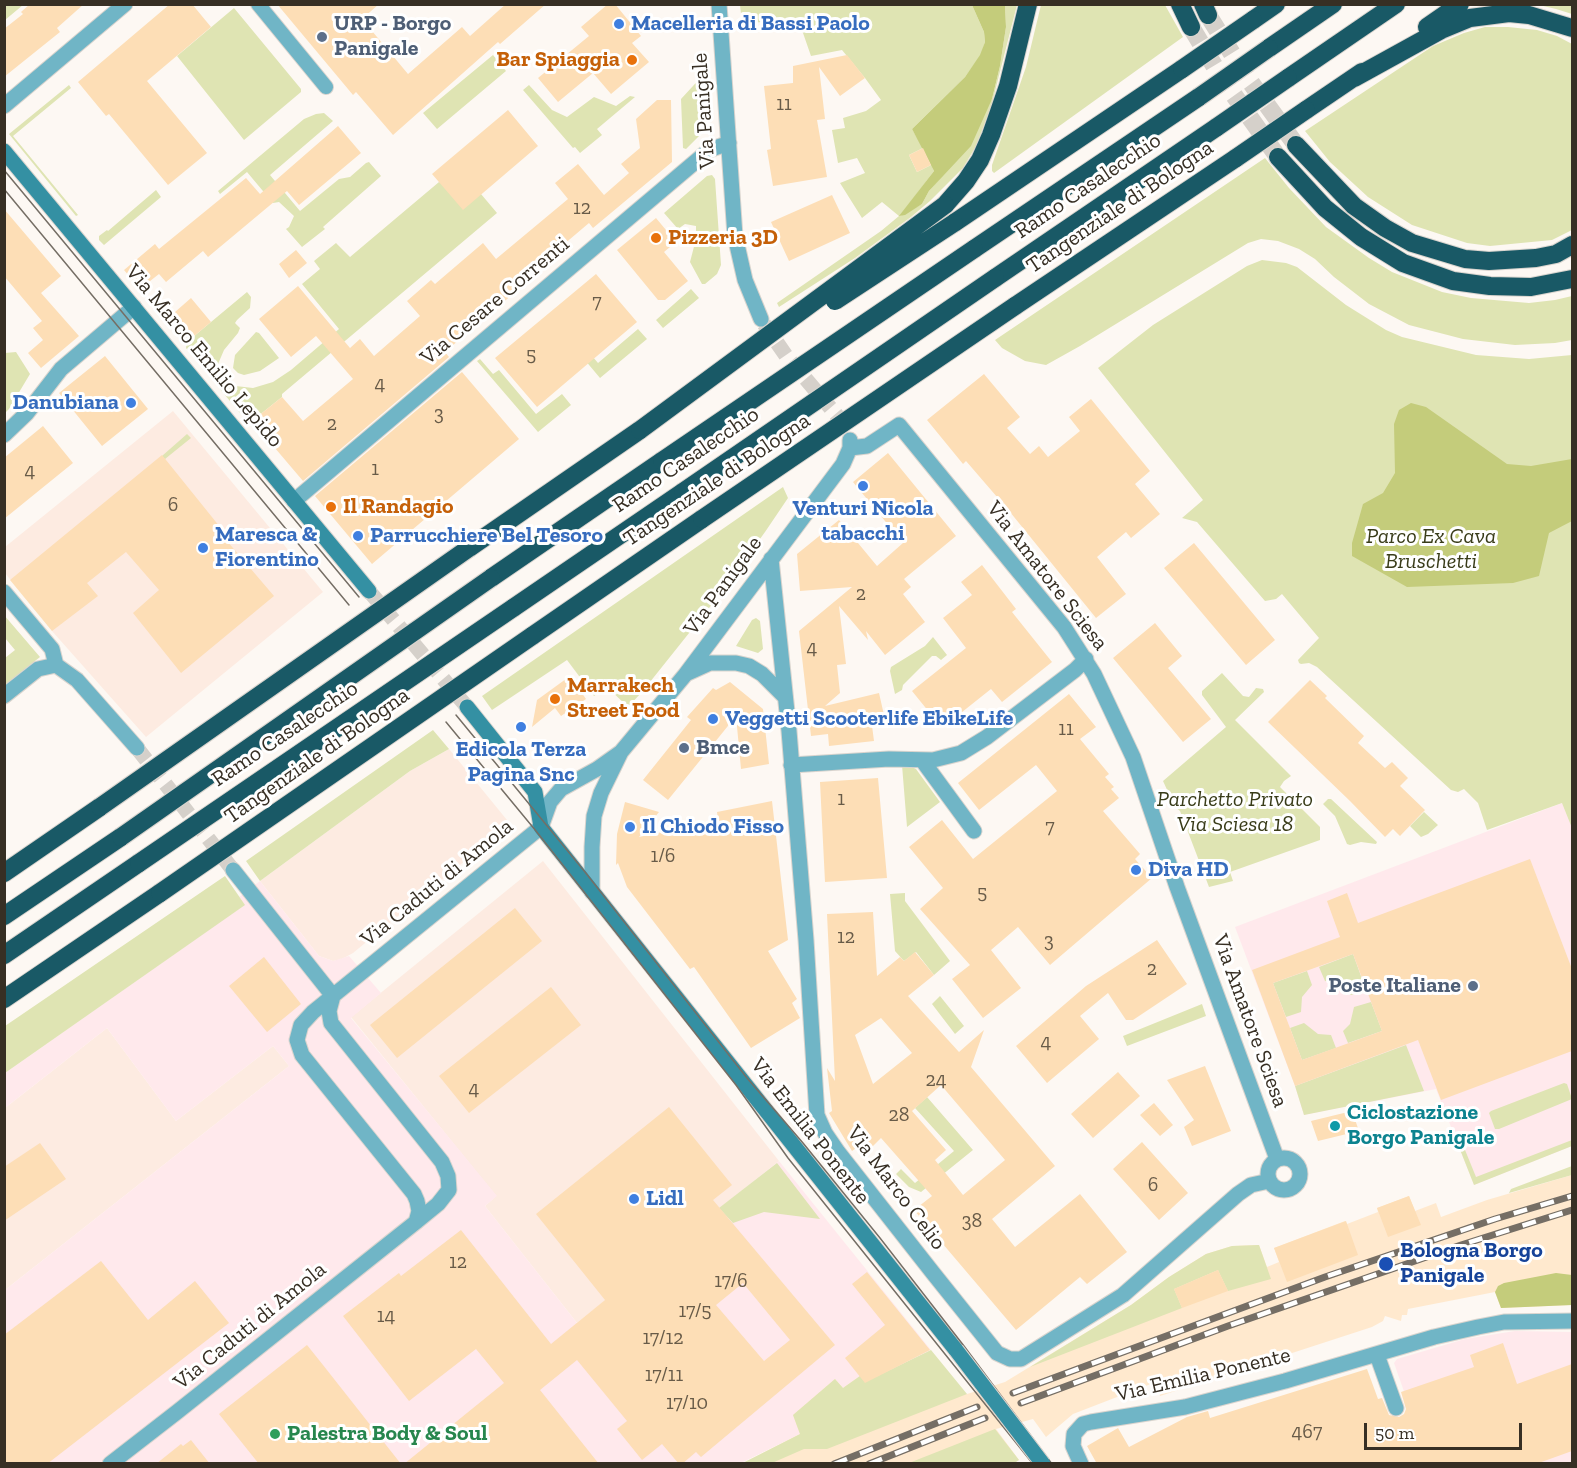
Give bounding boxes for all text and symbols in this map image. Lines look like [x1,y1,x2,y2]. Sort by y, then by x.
place label: URP - Borgo Panigale [334,11,451,62]
place label: Macelleria di Bassi Paolo [631,11,870,37]
marker: Macelleria di Bassi Paolo [612,17,626,31]
marker: URP - Borgo Panigale [315,30,329,44]
place label: Bar Spiaggia [496,47,620,73]
street label: Via Panigale [687,52,721,170]
marker: Bar Spiaggia [625,53,639,67]
house number: 11 [776,92,792,116]
street label: Ramo Casalecchio [1010,127,1166,245]
street label: Tangenziale di Bologna [1022,135,1218,279]
house number: 12 [573,196,591,220]
place label: Pizzeria 3D [668,225,778,251]
street label: Via Cesare Correnti [415,231,575,371]
marker: Pizzeria 3D [649,231,663,245]
street label: Via Marco Emilio Lepido [120,259,288,453]
house number: 7 [592,290,602,314]
house number: 5 [526,343,536,367]
house number: 4 [375,372,385,396]
place label: Danubiana [13,390,119,416]
marker: Danubiana [124,396,138,410]
street label: Ramo Casalecchio [608,401,764,519]
house number: 3 [434,402,444,426]
street label: Tangenziale di Bologna [619,408,815,552]
house number: 2 [327,412,337,436]
house number: 1 [371,457,379,481]
house number: 4 [25,459,35,483]
marker: Venturi Nicola tabacchi [856,479,870,493]
house number: 6 [168,493,178,517]
place label: Il Randagio [343,494,454,520]
place label: Venturi Nicola tabacchi [792,496,934,548]
street label: Via Amatore Sciesa [981,496,1113,656]
marker: Il Randagio [324,500,338,514]
place label: Maresca & Fiorentino [215,522,319,574]
place label: Parrucchiere Bel Tesoro [370,523,603,549]
park label: Parco Ex Cava Bruschetti [1366,524,1496,576]
marker: Parrucchiere Bel Tesoro [351,529,365,543]
street label: Via Panigale [678,531,768,641]
marker: Maresca & Fiorentino [196,541,210,555]
house number: 2 [856,582,866,606]
house number: 4 [807,636,817,660]
place label: Marrakech Street Food [567,673,680,724]
street label: Ramo Casalecchio [207,675,363,793]
street label: Tangenziale di Bologna [219,682,415,830]
marker: Marrakech Street Food [548,692,562,706]
place label: Veggetti Scooterlife EbikeLife [725,706,1013,732]
marker: Veggetti Scooterlife EbikeLife [706,712,720,726]
house number: 11 [1058,717,1074,741]
marker: Edicola Terza Pagina Snc [514,720,528,734]
place label: Bmce [696,735,750,761]
place label: Edicola Terza Pagina Snc [456,737,586,788]
marker: Bmce [677,741,691,755]
house number: 1 [837,787,845,811]
park label: Parchetto Privato Via Sciesa 18 [1157,787,1313,838]
street label: Via Caduti di Amola [355,813,519,953]
place label: Il Chiodo Fisso [642,814,784,840]
house number: 7 [1045,815,1055,839]
marker: Il Chiodo Fisso [623,820,637,834]
house number: 1/6 [651,844,675,868]
place label: Diva HD [1148,857,1228,883]
marker: Diva HD [1129,863,1143,877]
house number: 5 [977,881,987,905]
house number: 12 [837,925,855,949]
house number: 3 [1044,929,1054,953]
street label: Via Amatore Sciesa [1206,931,1294,1111]
house number: 2 [1147,957,1157,981]
place label: Poste Italiane [1328,973,1461,999]
marker: Poste Italiane [1466,979,1480,993]
house number: 4 [1041,1030,1051,1054]
street label: Via Emilia Ponente [745,1052,875,1210]
house number: 24 [925,1068,947,1092]
house number: 4 [469,1077,479,1101]
place label: Ciclostazione Borgo Panigale [1347,1100,1494,1152]
house number: 28 [888,1103,910,1127]
marker: Ciclostazione Borgo Panigale [1328,1119,1342,1133]
street label: Via Marco Celio [841,1121,951,1255]
house number: 6 [1148,1173,1158,1197]
place label: Lidl [646,1186,684,1212]
marker: Lidl [627,1192,641,1206]
house number: 38 [962,1209,982,1233]
place label: Bologna Borgo Panigale [1400,1238,1543,1290]
house number: 12 [449,1250,467,1274]
marker: Bologna Borgo Panigale [1377,1255,1395,1273]
street label: Via Caduti di Amola [168,1256,332,1396]
house number: 17/6 [714,1269,748,1293]
house number: 17/5 [679,1299,711,1323]
house number: 14 [377,1304,395,1328]
house number: 17/12 [642,1326,684,1350]
street label: Via Emilia Ponente [1113,1342,1293,1408]
house number: 17/11 [645,1363,683,1387]
house number: 17/10 [666,1391,708,1415]
scale bar [1367,1411,1524,1449]
house number: 467 [1292,1420,1322,1444]
place label: Palestra Body & Soul [287,1421,488,1447]
text: 50 m [1375,1422,1414,1444]
marker: Palestra Body & Soul [268,1427,282,1441]

